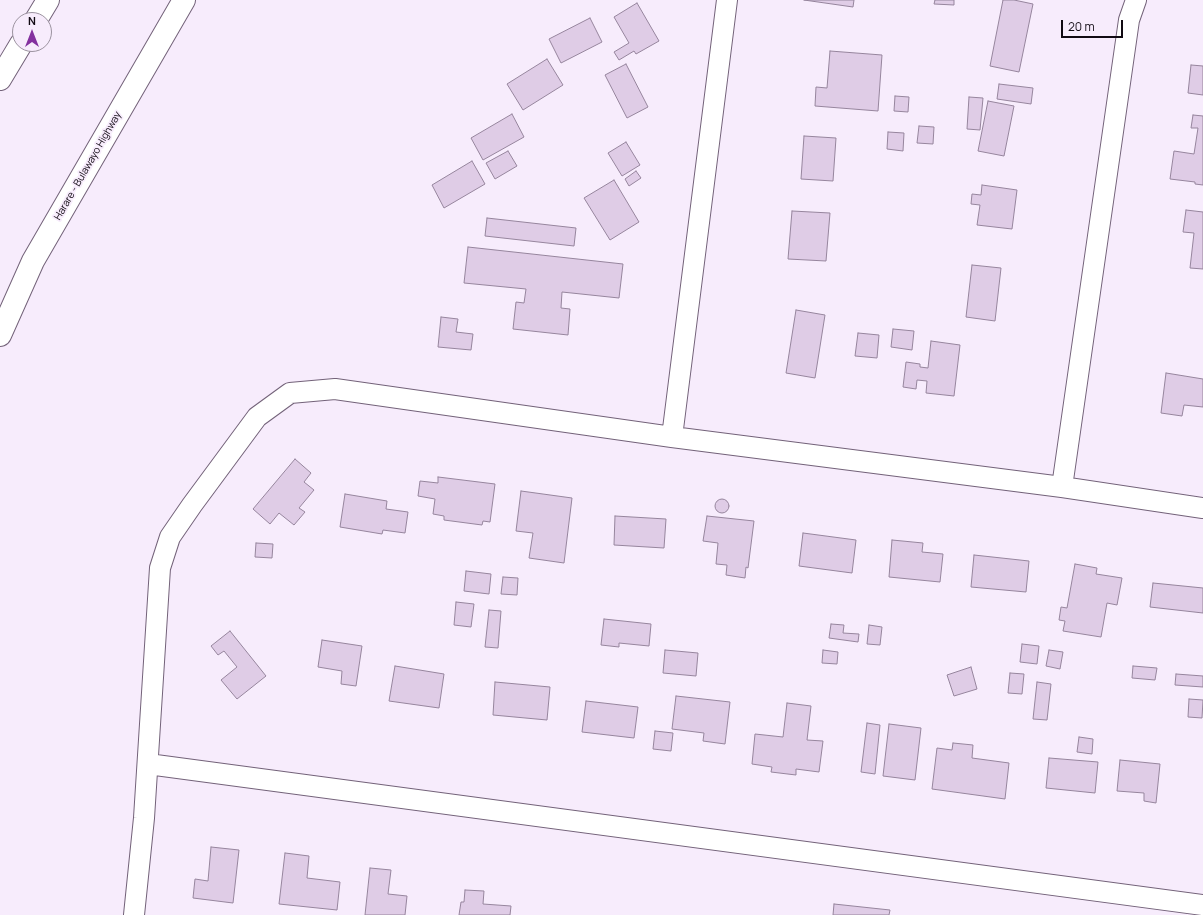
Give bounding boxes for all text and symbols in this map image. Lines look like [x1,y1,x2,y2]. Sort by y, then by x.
north arrow [12,12,52,52]
scale bar [1063,12,1125,38]
text: N [28,13,36,28]
text: 20 m [1068,18,1095,35]
street label: Harare - Bulawayo Highway [52,110,124,222]

